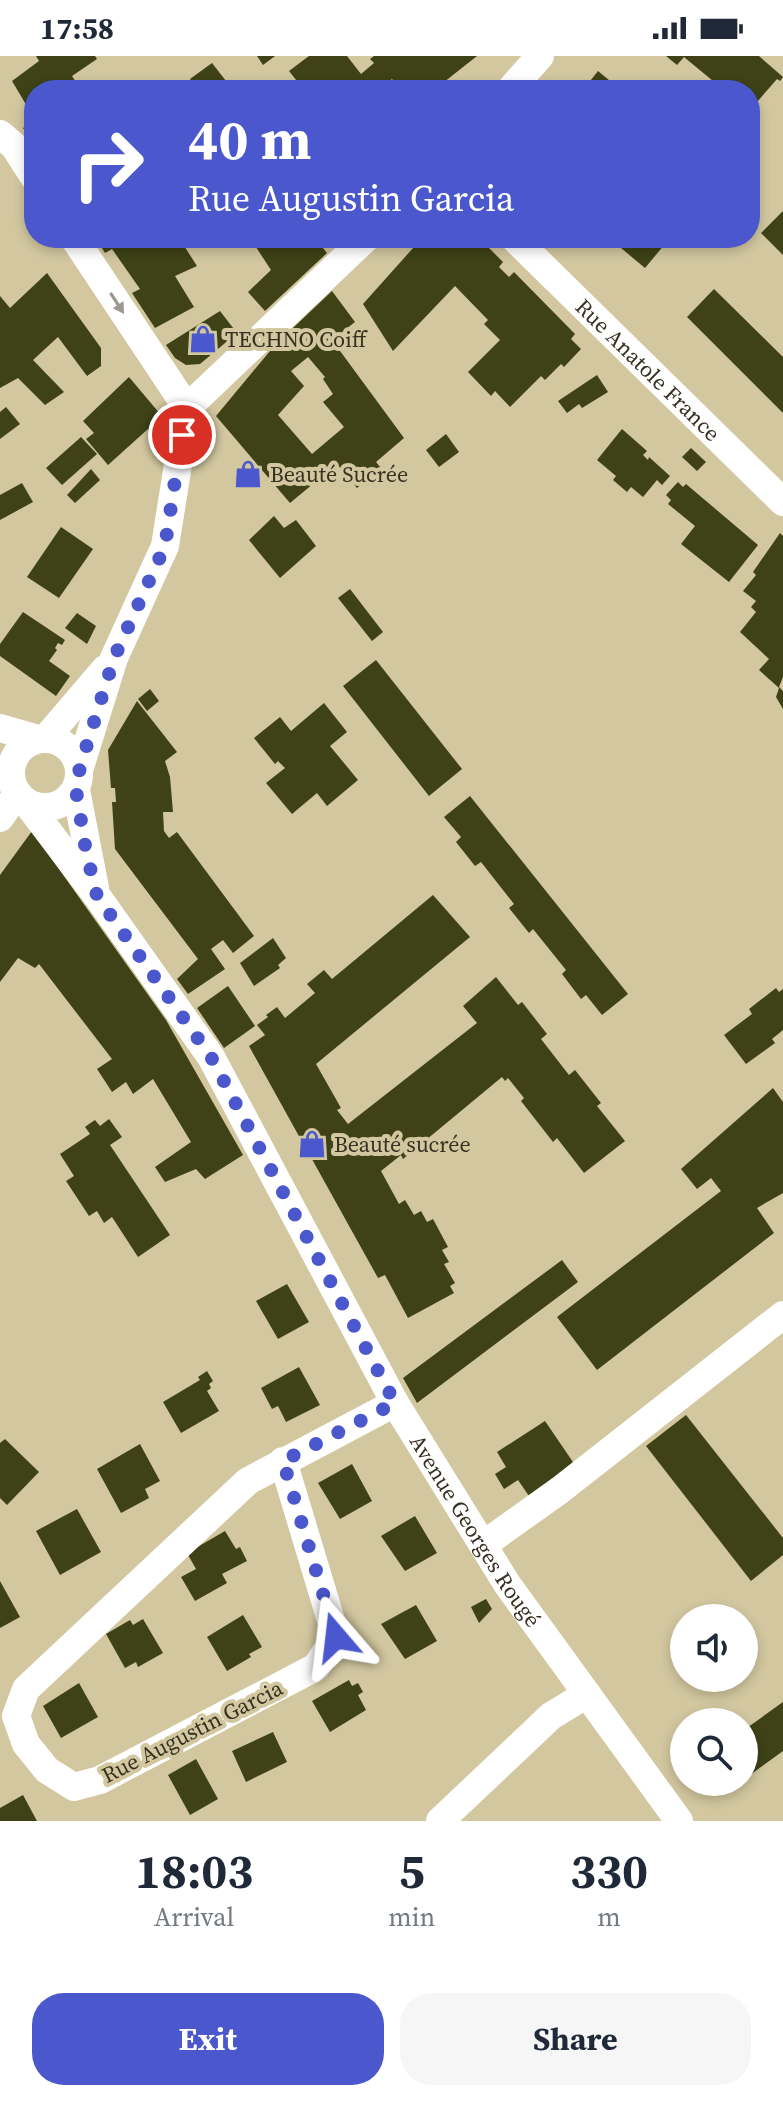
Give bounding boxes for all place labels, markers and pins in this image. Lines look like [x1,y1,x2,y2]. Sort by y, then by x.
shop icon: TECHNO Coiff [188,324,218,354]
place label: TECHNO Coiff [225,324,369,354]
pin [148,401,216,469]
shop icon: Beauté Sucrée [233,459,263,489]
place label: Beauté Sucrée [270,459,408,489]
shop icon: Beauté sucrée [297,1129,327,1159]
place label: Beauté sucrée [334,1129,471,1159]

